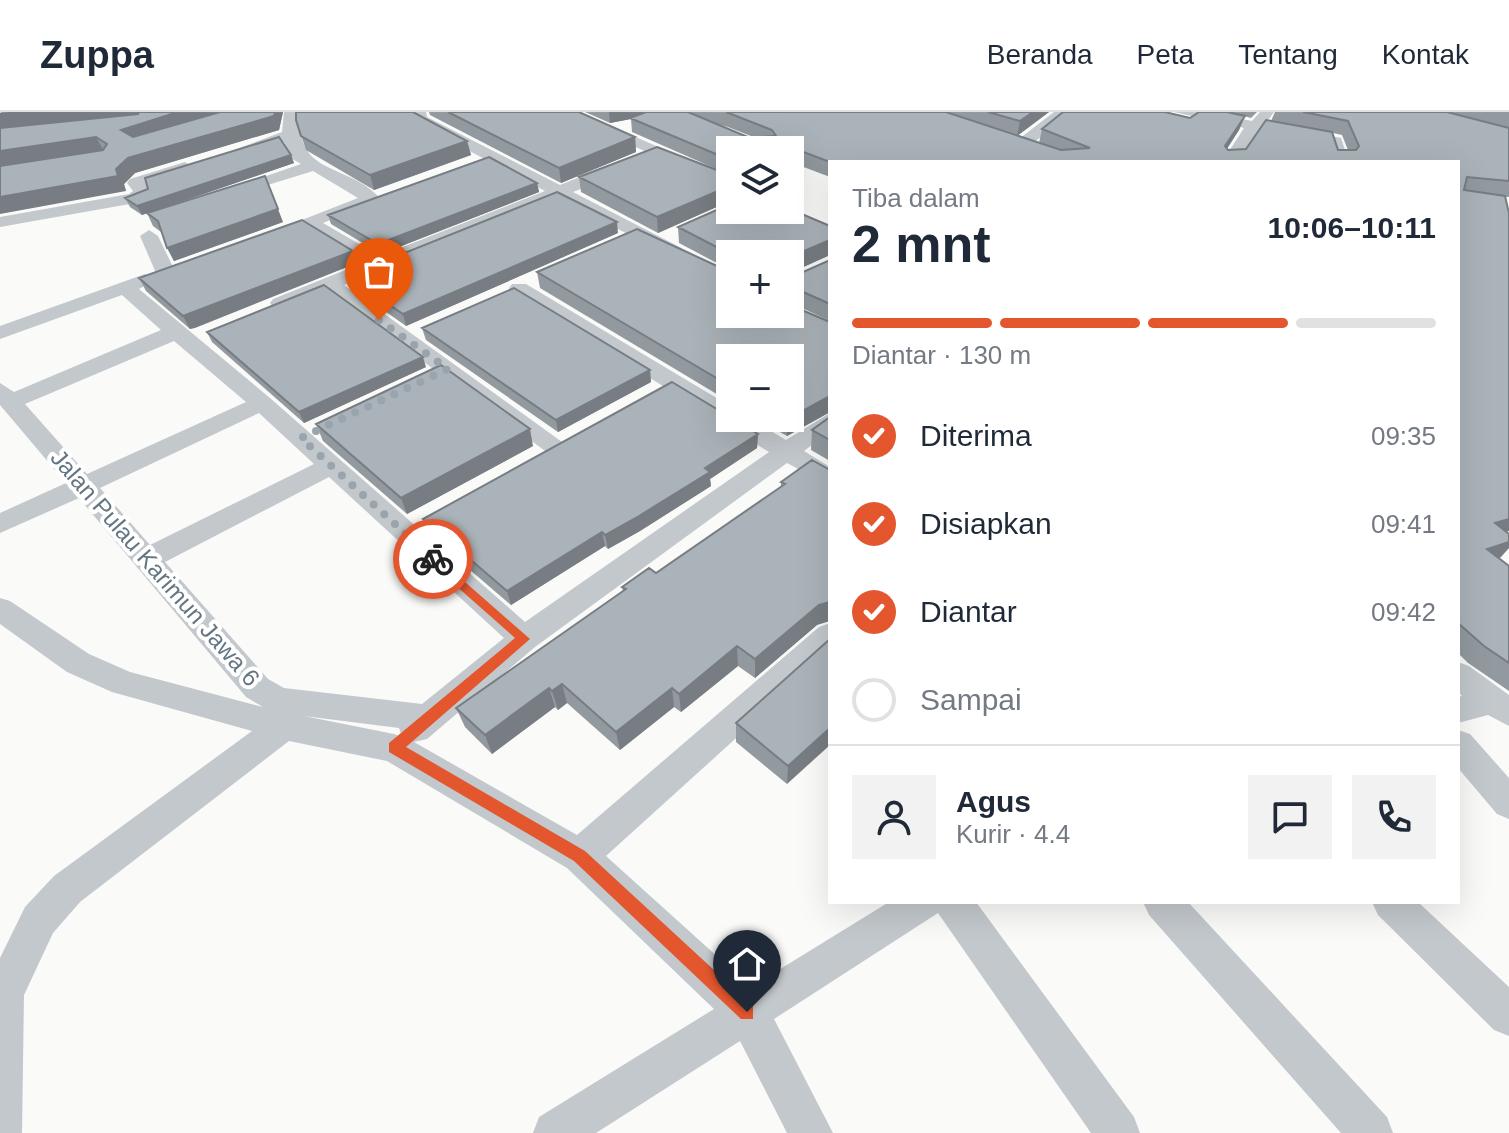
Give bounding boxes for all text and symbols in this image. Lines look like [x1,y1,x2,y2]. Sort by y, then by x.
text: Zuppa [40,34,154,76]
text: Beranda [987,39,1093,70]
text: Peta [1137,39,1194,70]
text: Tentang [1238,39,1338,70]
text: Kontak [1382,39,1469,70]
map controls [716,136,804,432]
button: layers [716,136,804,224]
text: Tiba dalam [852,183,980,213]
text: 10:06–10:11 [1268,211,1436,244]
text: 2 mnt [852,215,991,273]
pin [345,238,413,320]
button: + [716,240,804,328]
icon: bag [357,250,401,294]
text: Diantar · 130 m [852,340,1031,370]
button: − [716,344,804,432]
icon: check [852,414,896,458]
text: Diterima [920,419,1032,452]
text: 09:35 [1371,421,1436,451]
street label: Jalan Pulau Karimun Jawa 6 [45,444,265,691]
icon: check [852,502,896,546]
text: Disiapkan [920,507,1052,540]
text: 09:41 [1371,509,1436,539]
courier [393,519,473,599]
icon: bike [411,537,455,581]
icon: check [852,590,896,634]
text: Diantar [920,595,1017,628]
text: 09:42 [1371,597,1436,627]
text: Sampai [920,683,1022,716]
button: person [852,775,936,859]
button: chat [1248,775,1332,859]
button: phone [1352,775,1436,859]
text: Agus [956,785,1031,818]
text: Kurir · 4.4 [956,819,1070,849]
pin [713,930,781,1012]
icon: home [725,942,769,986]

